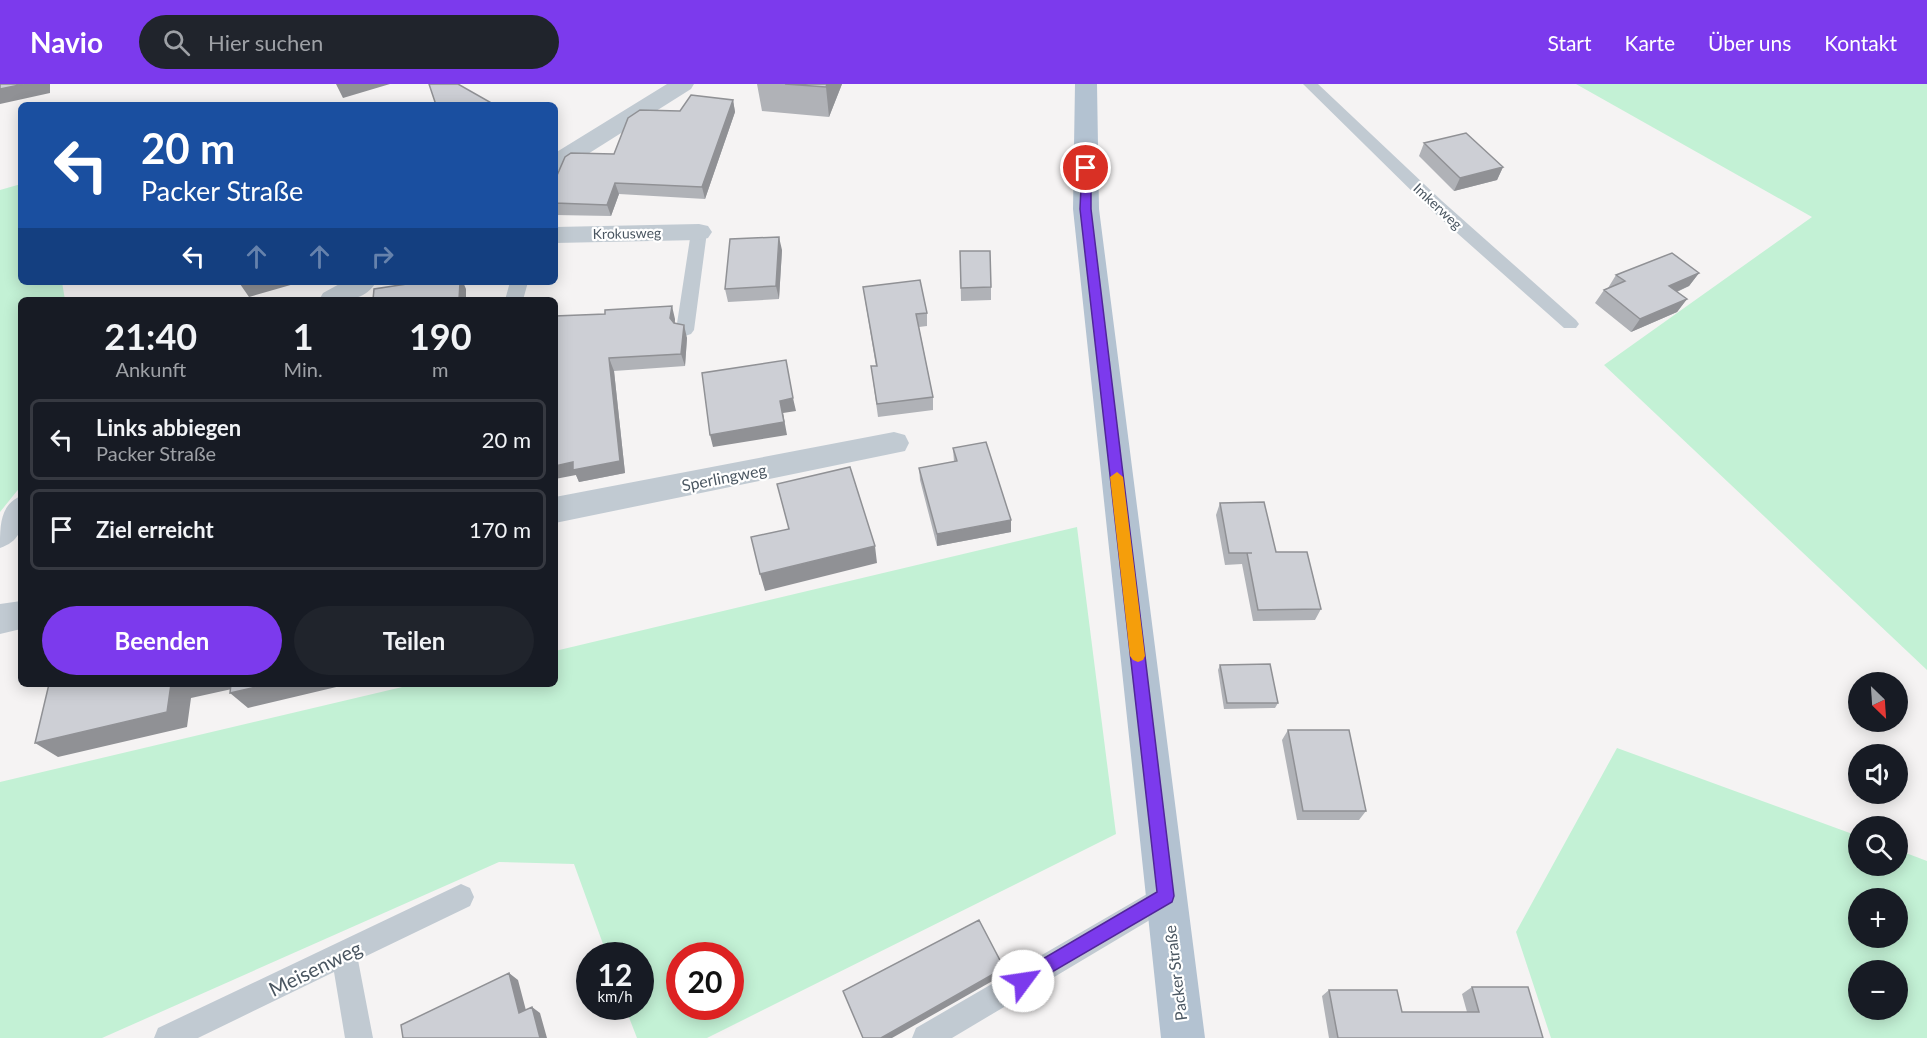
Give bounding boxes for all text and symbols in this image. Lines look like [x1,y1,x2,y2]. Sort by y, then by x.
search box [139,15,559,69]
text: Navio [30,25,103,59]
icon: search [160,26,193,59]
text: Hier suchen [208,29,323,56]
text: Start [1547,30,1592,55]
text: Karte [1625,30,1675,55]
text: Über uns [1708,30,1791,55]
text: Kontakt [1824,30,1897,55]
text: 20 m [141,123,235,173]
icon: left [42,126,120,204]
pin [1060,142,1111,193]
icon: arrive [1069,151,1102,184]
text: Packer Straße [141,174,303,207]
street label: Imkerweg [1410,179,1466,233]
street label: Krokusweg [593,224,661,242]
icon: left [177,240,210,273]
icon: ahead [240,240,273,273]
icon: ahead [303,240,336,273]
icon: right [366,240,399,273]
text: 21:40 [104,314,197,358]
text: 1 [293,314,314,358]
text: 190 [409,314,472,358]
text: Ankunft [115,357,186,381]
text: Min. [284,357,323,381]
text: m [432,357,449,381]
text: Links abbiegen [96,414,241,441]
icon: left [45,423,78,456]
text: 20 m [482,426,531,453]
text: Packer Straße [96,441,216,465]
street label: Sperlingweg [680,459,768,495]
icon: arrive [45,513,78,546]
text: Ziel erreicht [96,516,214,543]
text: 170 m [469,516,531,543]
button: Beenden [42,606,282,675]
button: Teilen [294,606,534,675]
north arrow [1848,672,1908,732]
map controls [1848,672,1908,1020]
button: sound [1848,744,1908,804]
button: search [1848,816,1908,876]
button: + [1848,888,1908,948]
street label: Packer Straße [1160,924,1190,1022]
street label: Meisenweg [265,935,365,1001]
speed limit sign: 20 [666,942,744,1020]
position arrow [991,949,1055,1013]
text: 12 [598,956,632,992]
button: − [1848,960,1908,1020]
text: km/h [597,987,633,1005]

